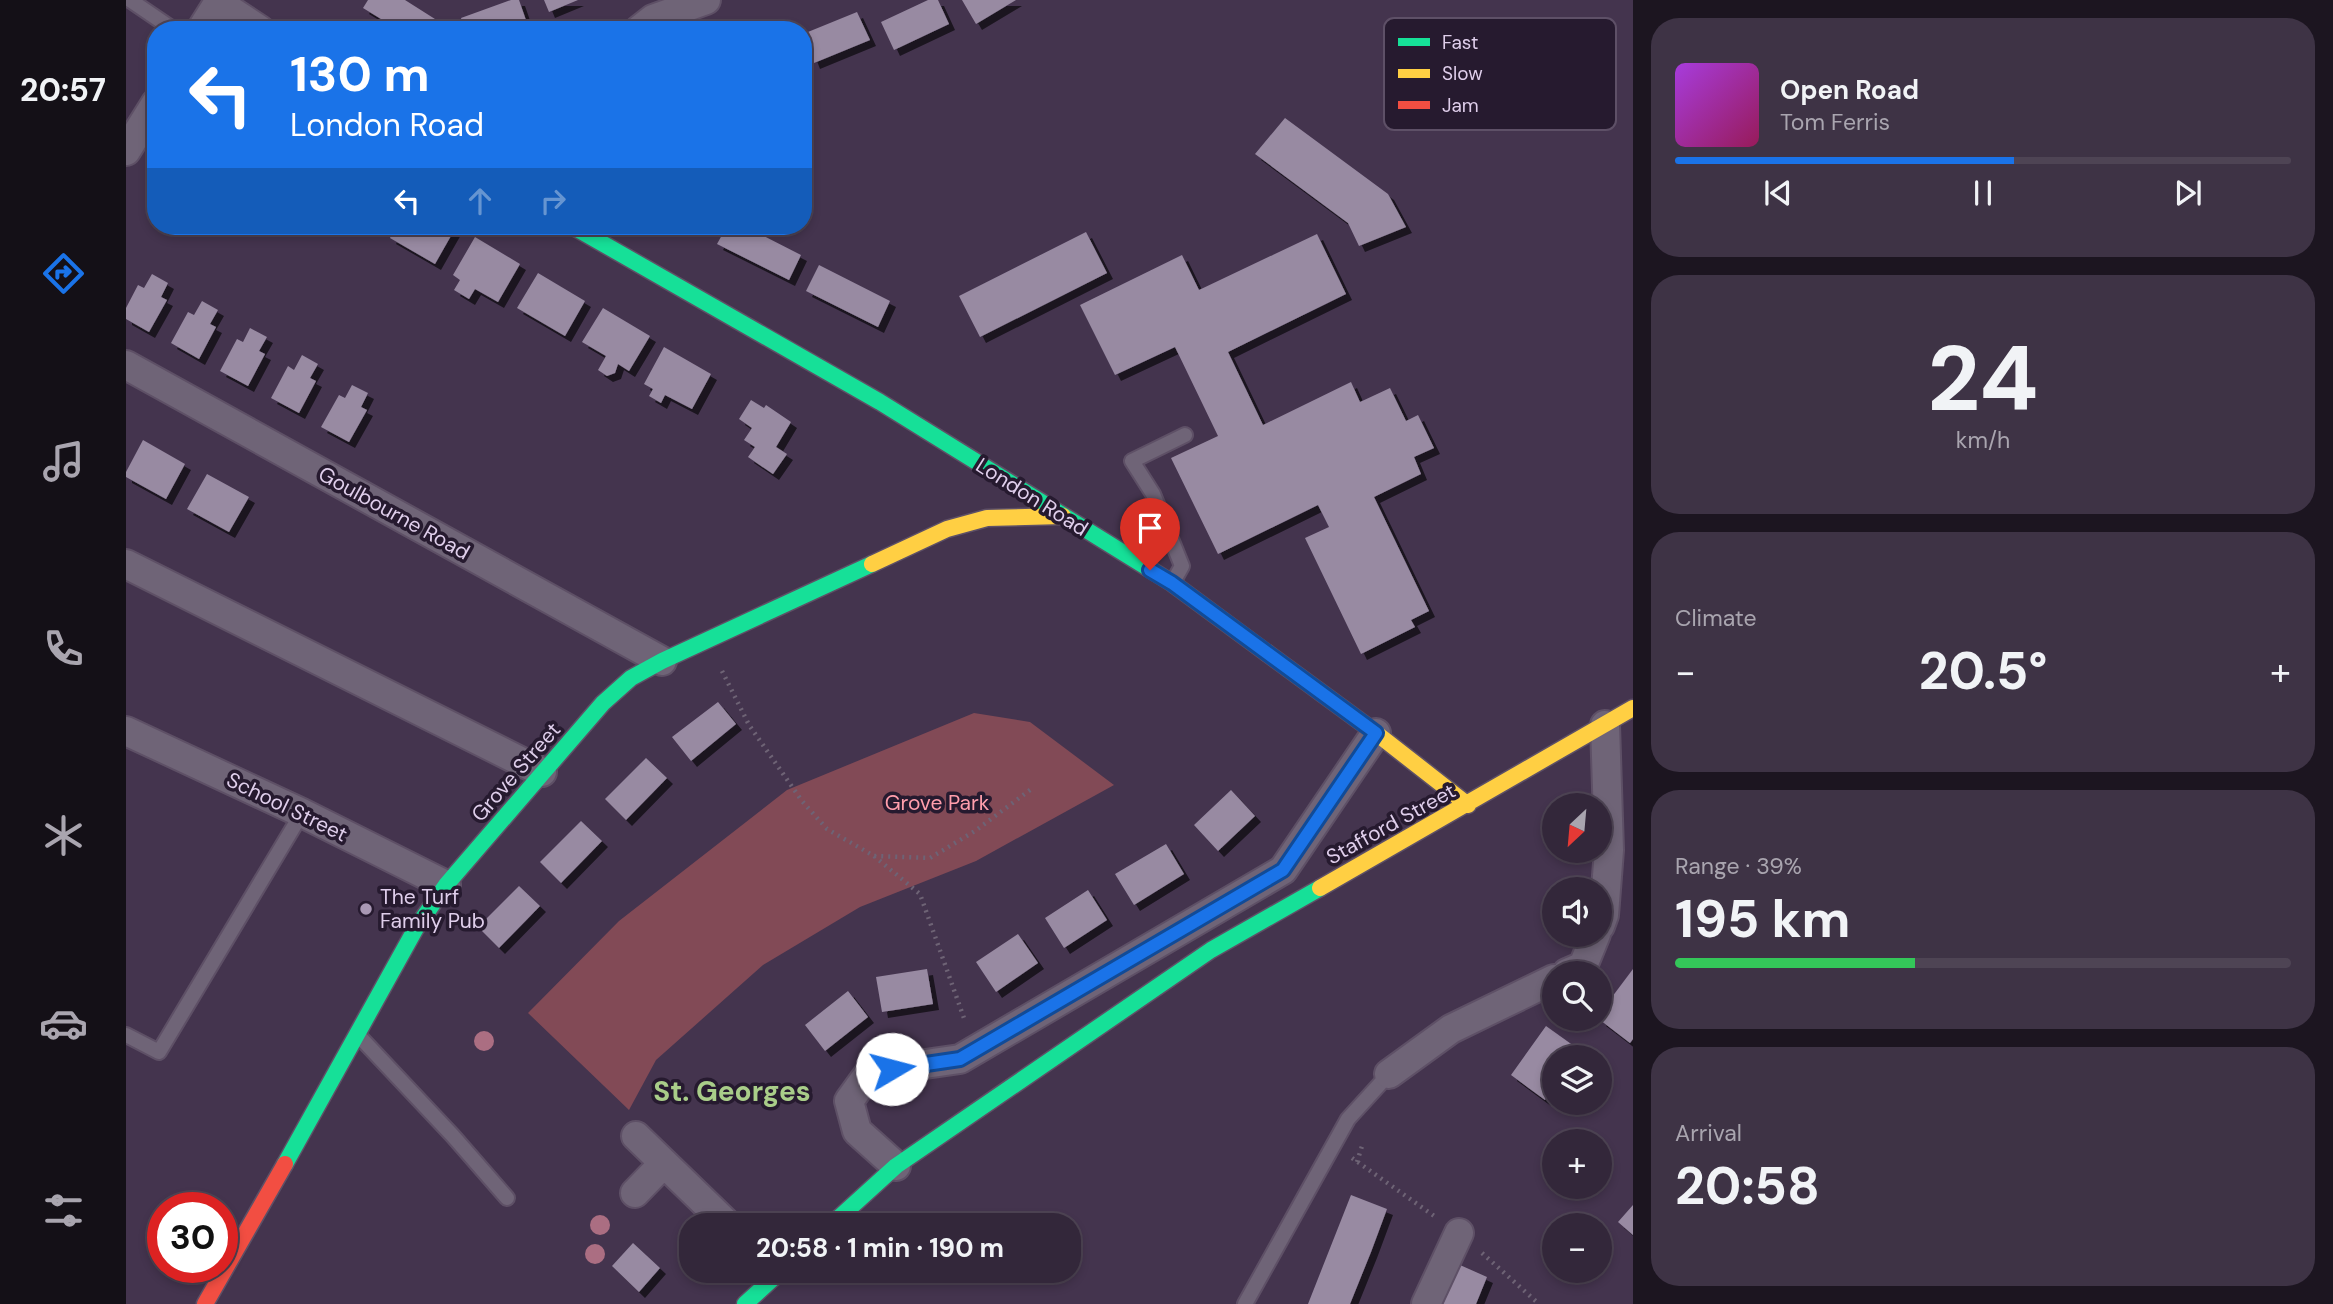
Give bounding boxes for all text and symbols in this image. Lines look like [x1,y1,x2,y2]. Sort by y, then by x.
legend [1384,18,1616,130]
text: Fast [1442,30,1478,55]
text: 130 m [290,42,430,106]
icon: left [175,49,266,140]
text: Slow [1442,61,1483,86]
text: 20:57 [20,69,106,111]
text: Open Road [1780,73,1919,107]
text: Jam [1442,93,1479,118]
text: London Road [290,104,484,146]
text: Tom Ferris [1780,107,1890,137]
icon: previous [1759,174,1797,212]
icon: pause [1964,174,2002,212]
icon: next [2169,174,2207,212]
icon: left [388,182,426,220]
icon: ahead [461,182,499,220]
icon: right [534,182,572,220]
icon: directions [39,249,88,298]
text: 24 [1927,320,2039,438]
text: km/h [1956,425,2010,455]
icon: music [39,437,88,486]
street label: London Road [971,451,1093,543]
street label: Goulbourne Road [313,460,475,566]
pin [1120,498,1180,570]
icon: arrive [1131,509,1169,547]
text: Climate [1675,603,1757,633]
icon: phone [39,624,88,673]
text: 20.5° [1919,637,2047,705]
text: − [1675,647,1696,697]
text: + [2270,647,2291,697]
street label: Grove Street [465,716,567,828]
street label: School Street [222,766,352,848]
street label: Stafford Street [1321,777,1461,871]
park label: Grove Park [885,789,990,817]
north arrow [1542,793,1612,863]
map controls [1542,793,1612,1283]
icon: climate [39,811,88,860]
text: Range · 39% [1675,851,1802,881]
button: sound [1542,877,1612,947]
place label: The Turf Family Pub [380,883,485,935]
text: 195 km [1675,885,1851,953]
marker: The Turf Family Pub [358,901,374,917]
button: search [1542,961,1612,1031]
icon: car [39,999,88,1048]
position arrow [855,1032,929,1106]
button: layers [1542,1045,1612,1115]
district label: St. Georges [653,1073,811,1110]
text: Arrival [1675,1118,1742,1148]
button: + [1542,1129,1612,1199]
text: 20:58 [1675,1152,1820,1220]
icon: filters [39,1186,88,1235]
speed limit sign: 30 [147,1192,238,1283]
button: − [1542,1213,1612,1283]
text: 20:58 · 1 min · 190 m [756,1231,1004,1265]

